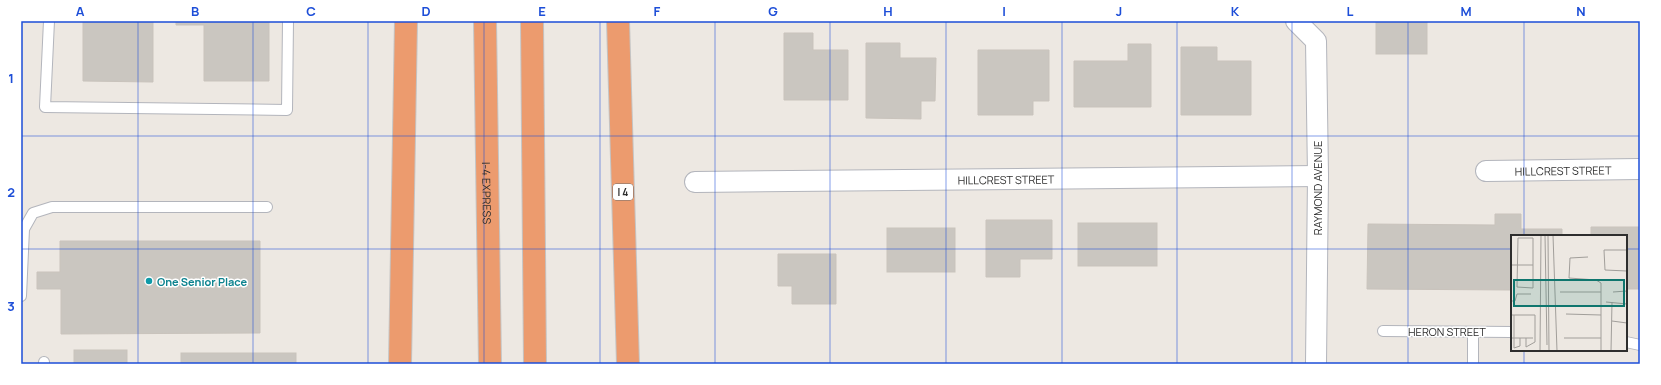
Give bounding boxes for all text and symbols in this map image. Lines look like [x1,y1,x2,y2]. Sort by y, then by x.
text: A [76,2,85,20]
text: B [191,2,199,20]
text: C [306,2,316,20]
text: D [421,2,431,20]
text: E [538,2,546,20]
text: F [654,2,661,20]
text: G [768,2,778,20]
text: H [883,2,893,20]
text: I [1002,2,1006,20]
text: J [1116,2,1122,20]
text: K [1231,2,1240,20]
text: L [1347,2,1354,20]
text: M [1460,2,1472,20]
text: N [1576,2,1586,20]
text: 1 [8,69,14,87]
street label: RAYMOND AVENUE [1310,141,1325,235]
street label: I-4 EXPRESS [480,162,495,224]
street label: HILLCREST STREET [1514,162,1612,178]
street label: HILLCREST STREET [958,171,1055,187]
text: 2 [7,183,15,201]
road number: I 4 [613,184,633,200]
inset map [1511,235,1627,351]
place label: One Senior Place [157,274,248,289]
marker: One Senior Place [144,276,154,286]
text: 3 [7,297,15,315]
street label: HERON STREET [1408,324,1486,339]

